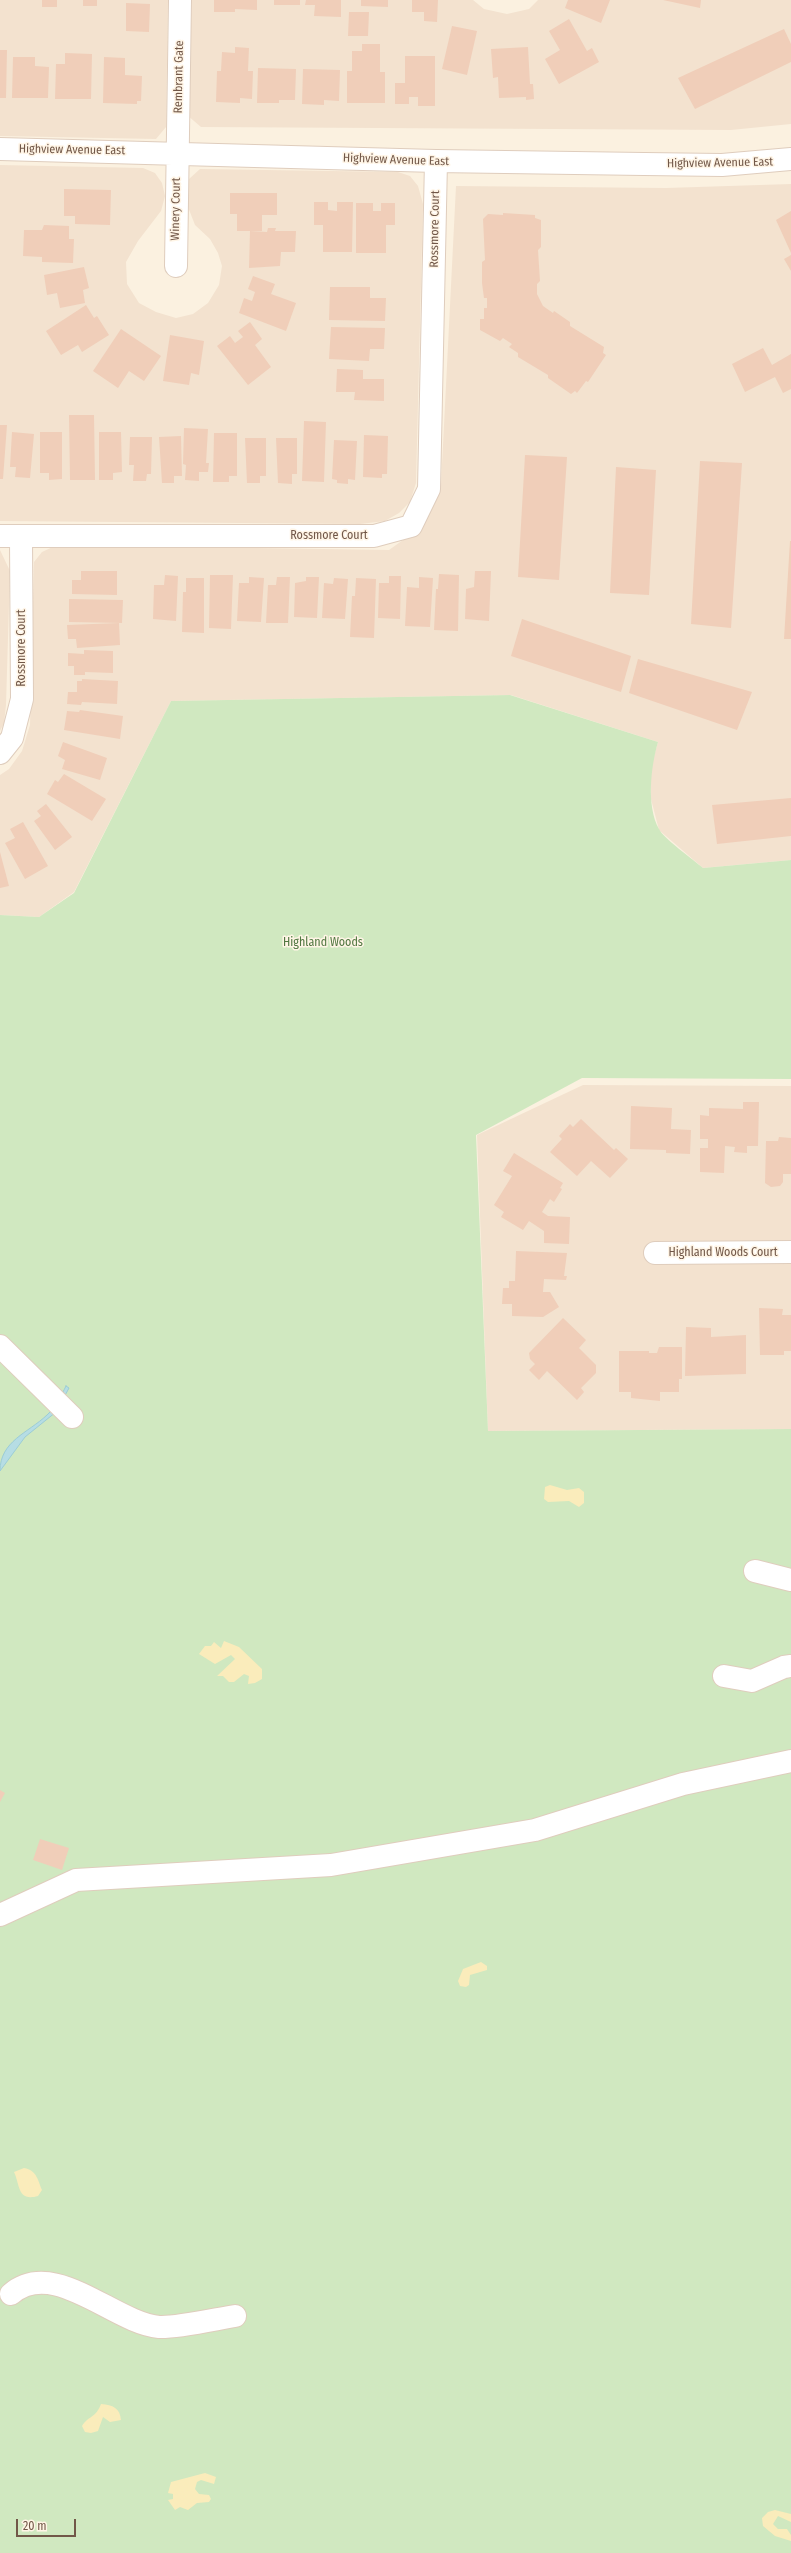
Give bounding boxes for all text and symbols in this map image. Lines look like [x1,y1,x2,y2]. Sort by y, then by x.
street label: Rembrant Gate [171,40,187,114]
street label: Highview Avenue East [19,142,125,158]
street label: Highview Avenue East [343,151,449,169]
street label: Highview Avenue East [667,155,773,171]
street label: Winery Court [168,177,184,241]
street label: Rossmore Court [427,190,443,268]
street label: Rossmore Court [290,529,368,543]
street label: Rossmore Court [15,609,29,687]
park label: Highland Woods [283,936,363,950]
street label: Highland Woods Court [668,1246,778,1260]
scale bar [18,2511,78,2537]
text: 20 m [23,2519,47,2533]

